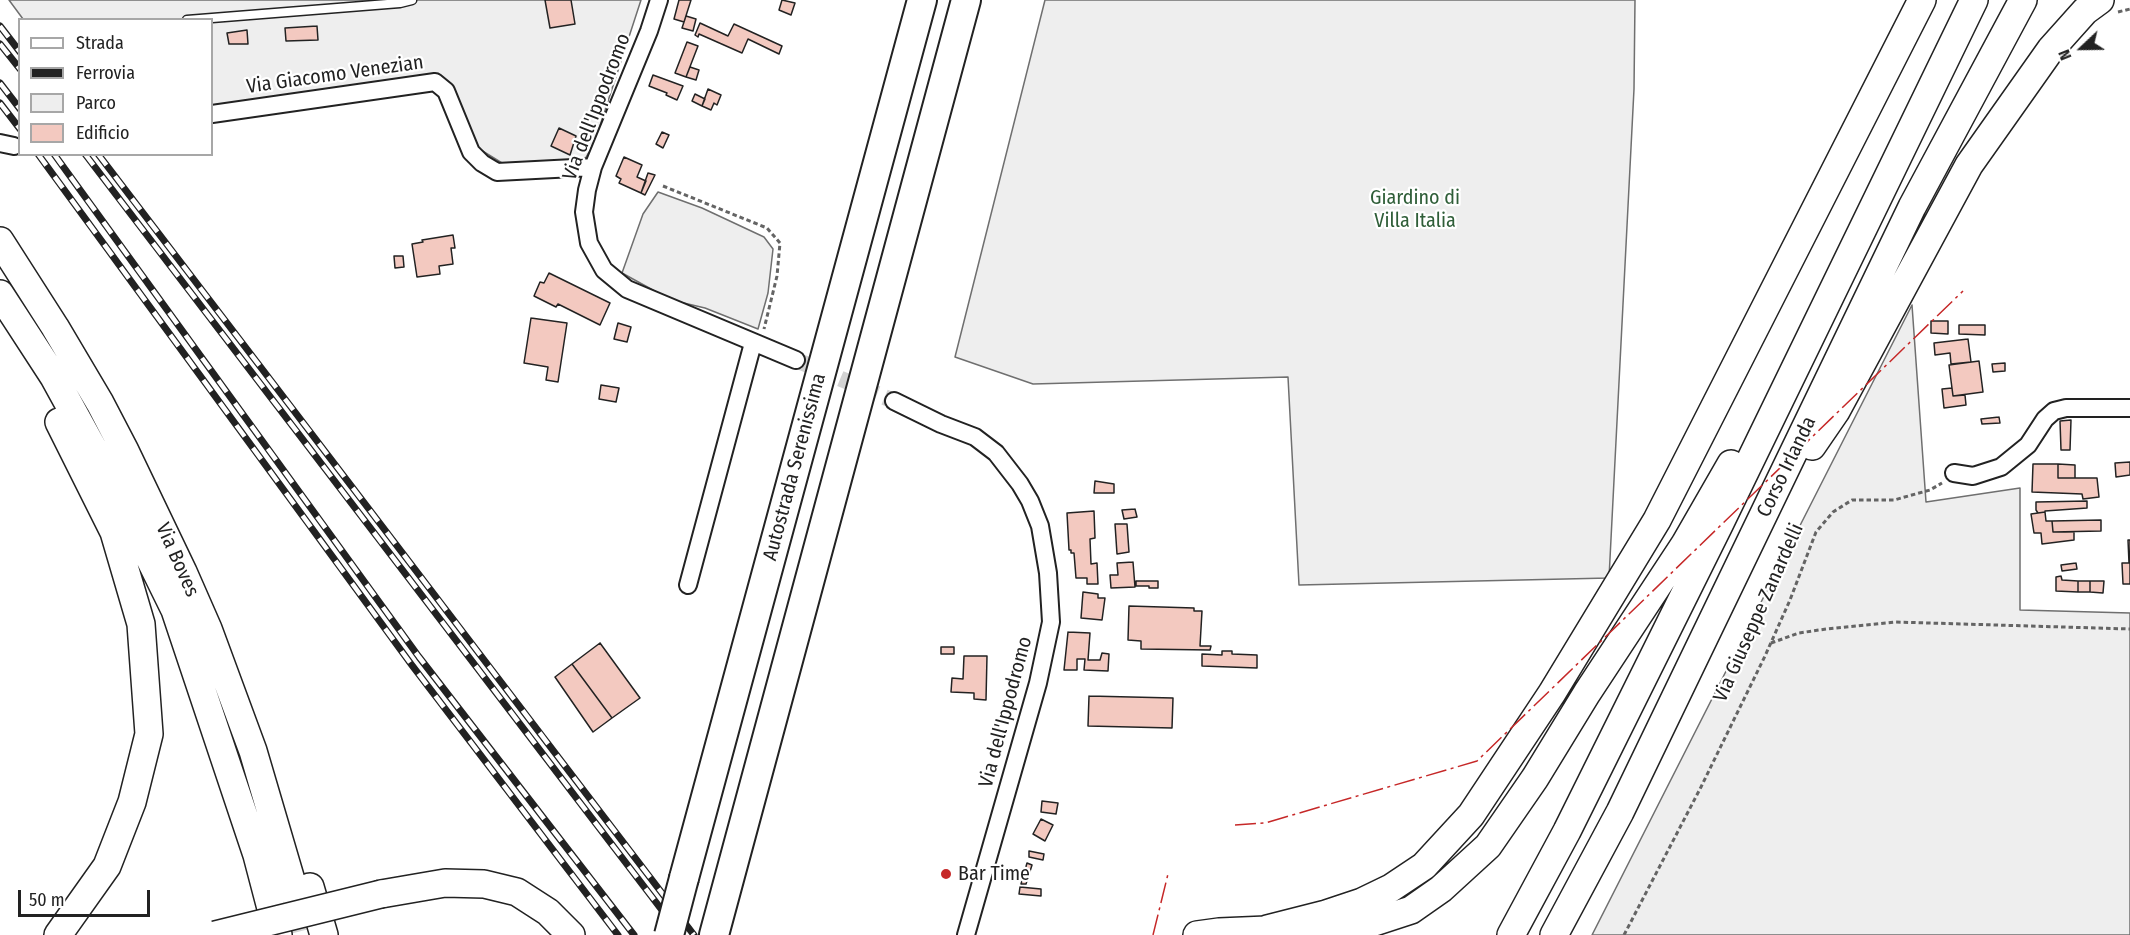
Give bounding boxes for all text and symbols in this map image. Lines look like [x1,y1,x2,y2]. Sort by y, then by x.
legend [18,18,213,156]
north arrow [2052,18,2112,78]
street label: Via dell'Ippodromo [558,30,636,184]
text: Strada [76,32,124,54]
text: N [2054,47,2075,63]
street label: Via Giacomo Venezian [245,51,425,99]
text: Ferrovia [76,62,135,84]
text: Parco [76,92,116,114]
text: Edificio [76,122,129,144]
park label: Giardino di Villa Italia [1370,186,1460,233]
street label: Autostrada Serenissima [758,371,832,563]
street label: Corso Irlanda [1752,413,1822,521]
street label: Via Boves [150,519,204,601]
street label: Via Giuseppe Zanardelli [1709,520,1809,706]
street label: Via dell'Ippodromo [974,634,1038,790]
place label: Bar Time [958,862,1030,886]
marker: Bar Time [939,867,953,881]
scale bar [21,878,153,916]
text: 50 m [29,889,65,911]

